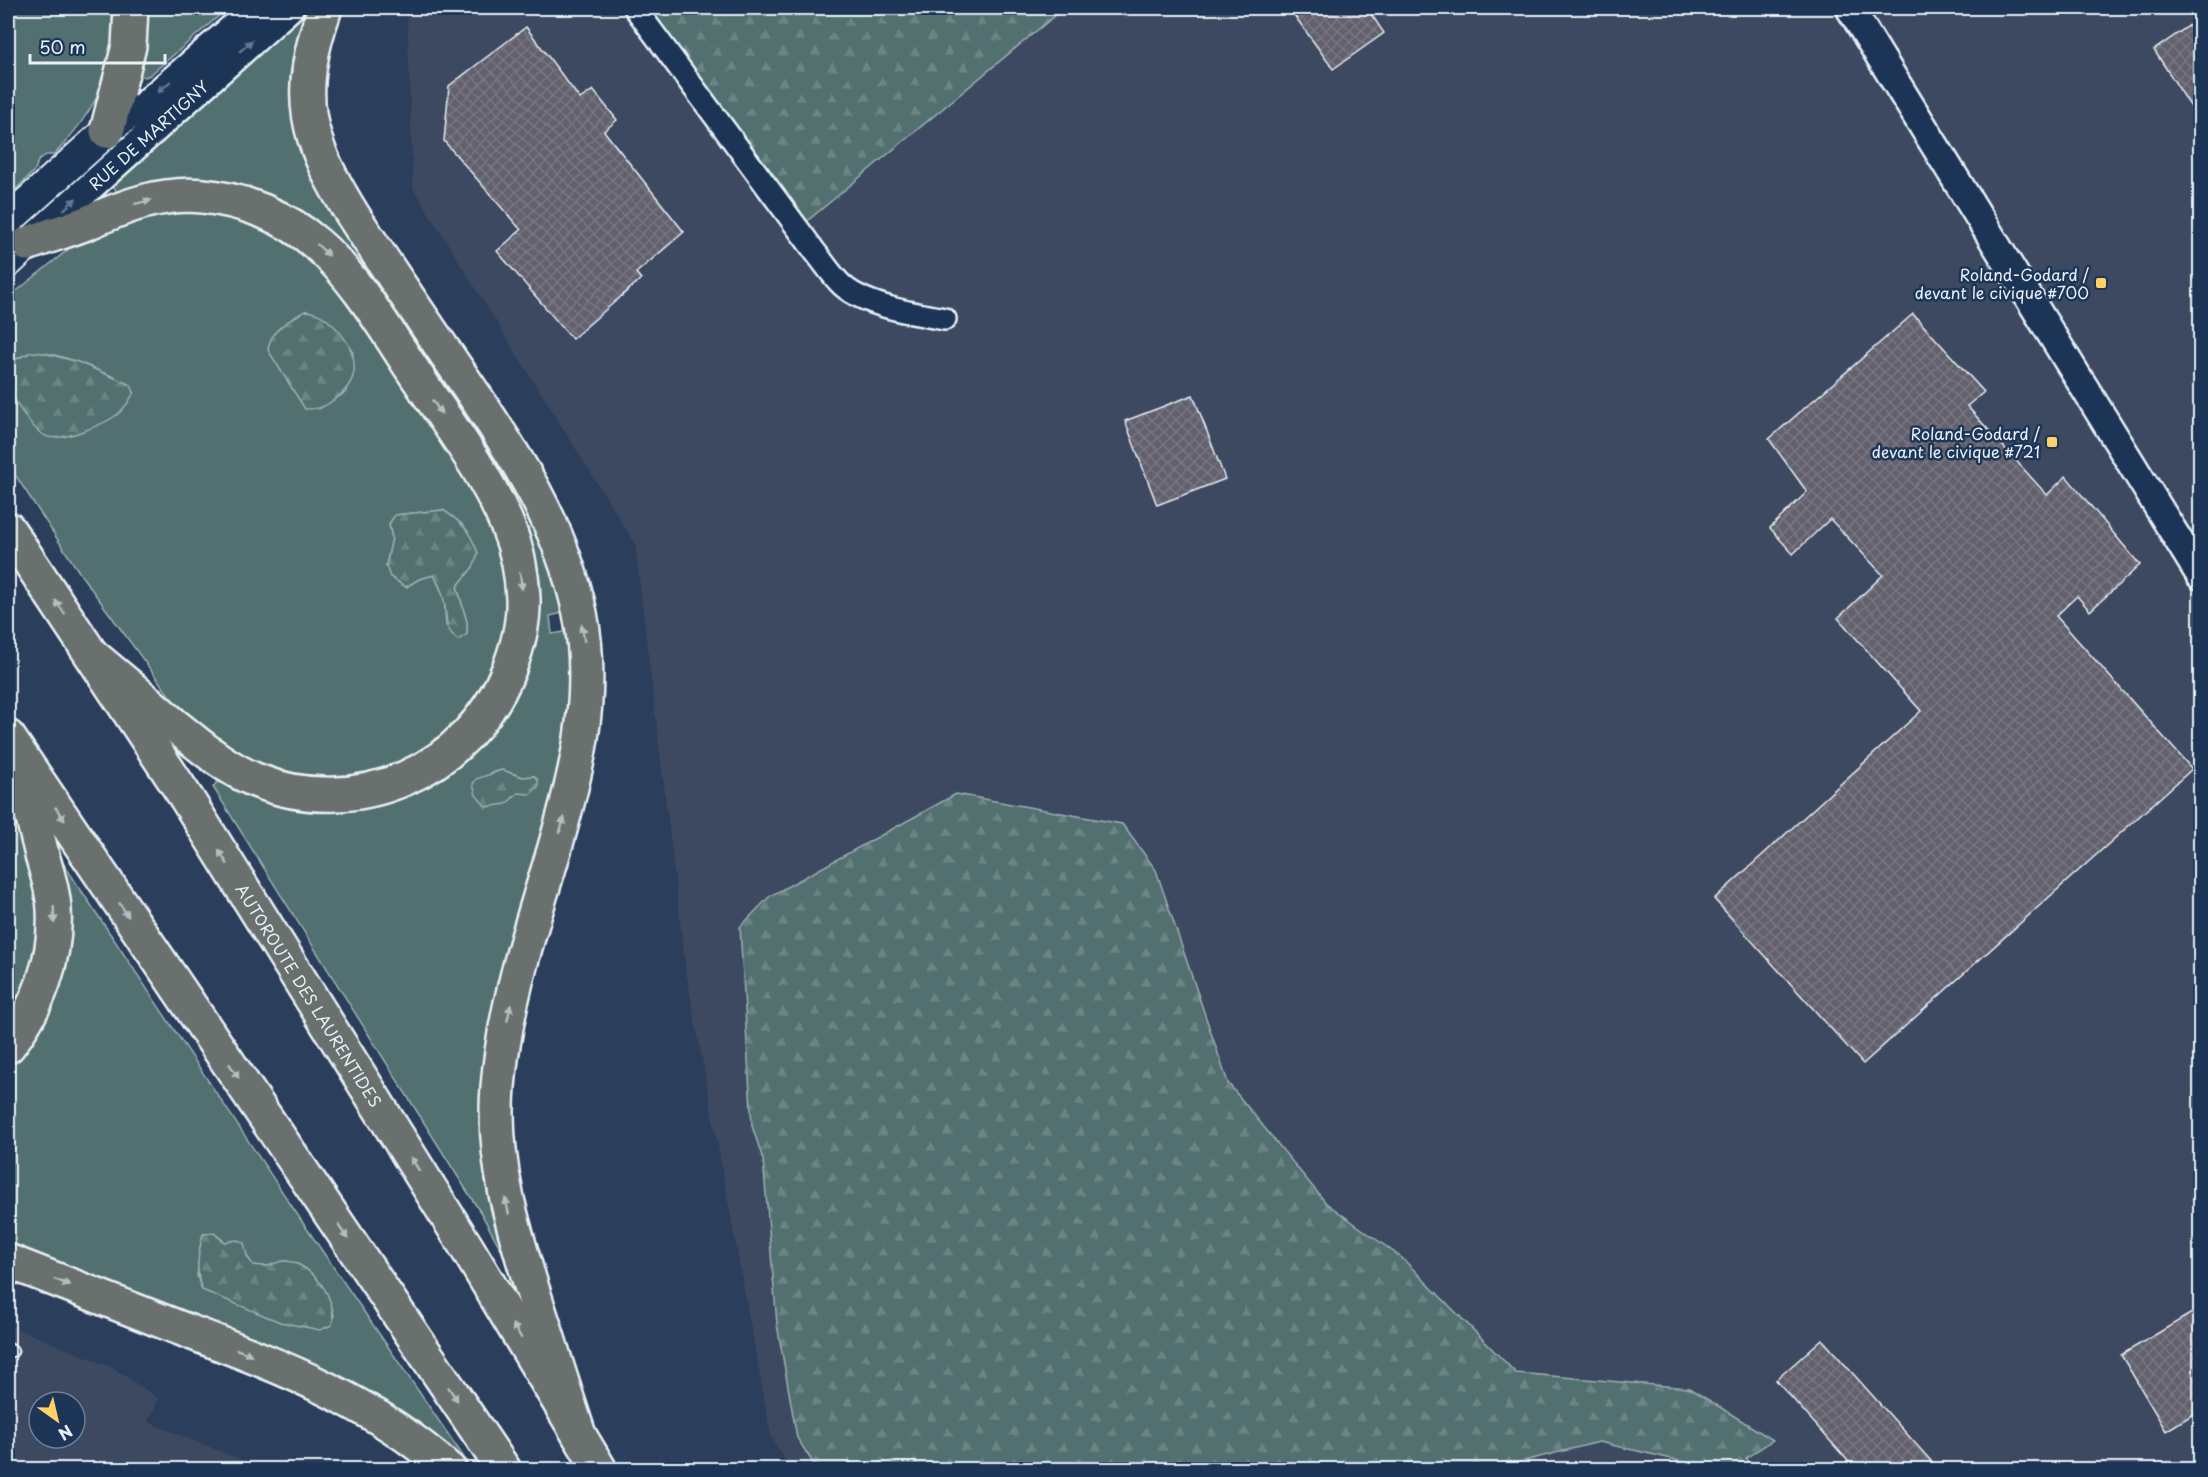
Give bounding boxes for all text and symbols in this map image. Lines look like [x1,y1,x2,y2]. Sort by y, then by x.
scale bar [30,27,165,65]
text: 50 m [39,33,86,60]
one-way arrow [238,40,253,53]
street label: RUE DE MARTIGNY [83,74,214,195]
one-way arrow [157,80,172,93]
one-way arrow [134,196,152,206]
one-way arrow [62,197,77,211]
one-way arrow [316,242,330,256]
place label: Roland-Godard / devant le civique #700 [1915,262,2089,304]
marker: Roland-Godard / devant le civique #700 [2094,276,2108,290]
one-way arrow [431,399,443,415]
place label: Roland-Godard / devant le civique #721 [1872,421,2040,463]
marker: Roland-Godard / devant le civique #721 [2045,435,2059,449]
one-way arrow [517,571,526,590]
one-way arrow [55,599,66,615]
one-way arrow [579,624,588,643]
one-way arrow [54,806,65,822]
one-way arrow [558,816,567,834]
one-way arrow [218,848,229,865]
street label: AUTOROUTE DES LAURENTIDES [231,879,388,1111]
one-way arrow [118,901,130,917]
one-way arrow [49,905,59,924]
one-way arrow [505,1003,514,1022]
one-way arrow [228,1063,239,1079]
one-way arrow [410,1156,421,1172]
one-way arrow [502,1197,512,1215]
one-way arrow [337,1224,349,1240]
one-way arrow [53,1278,71,1288]
one-way arrow [511,1323,522,1339]
one-way arrow [235,1348,253,1358]
one-way arrow [447,1385,458,1402]
north arrow [27,1390,87,1450]
text: N [54,1420,78,1447]

